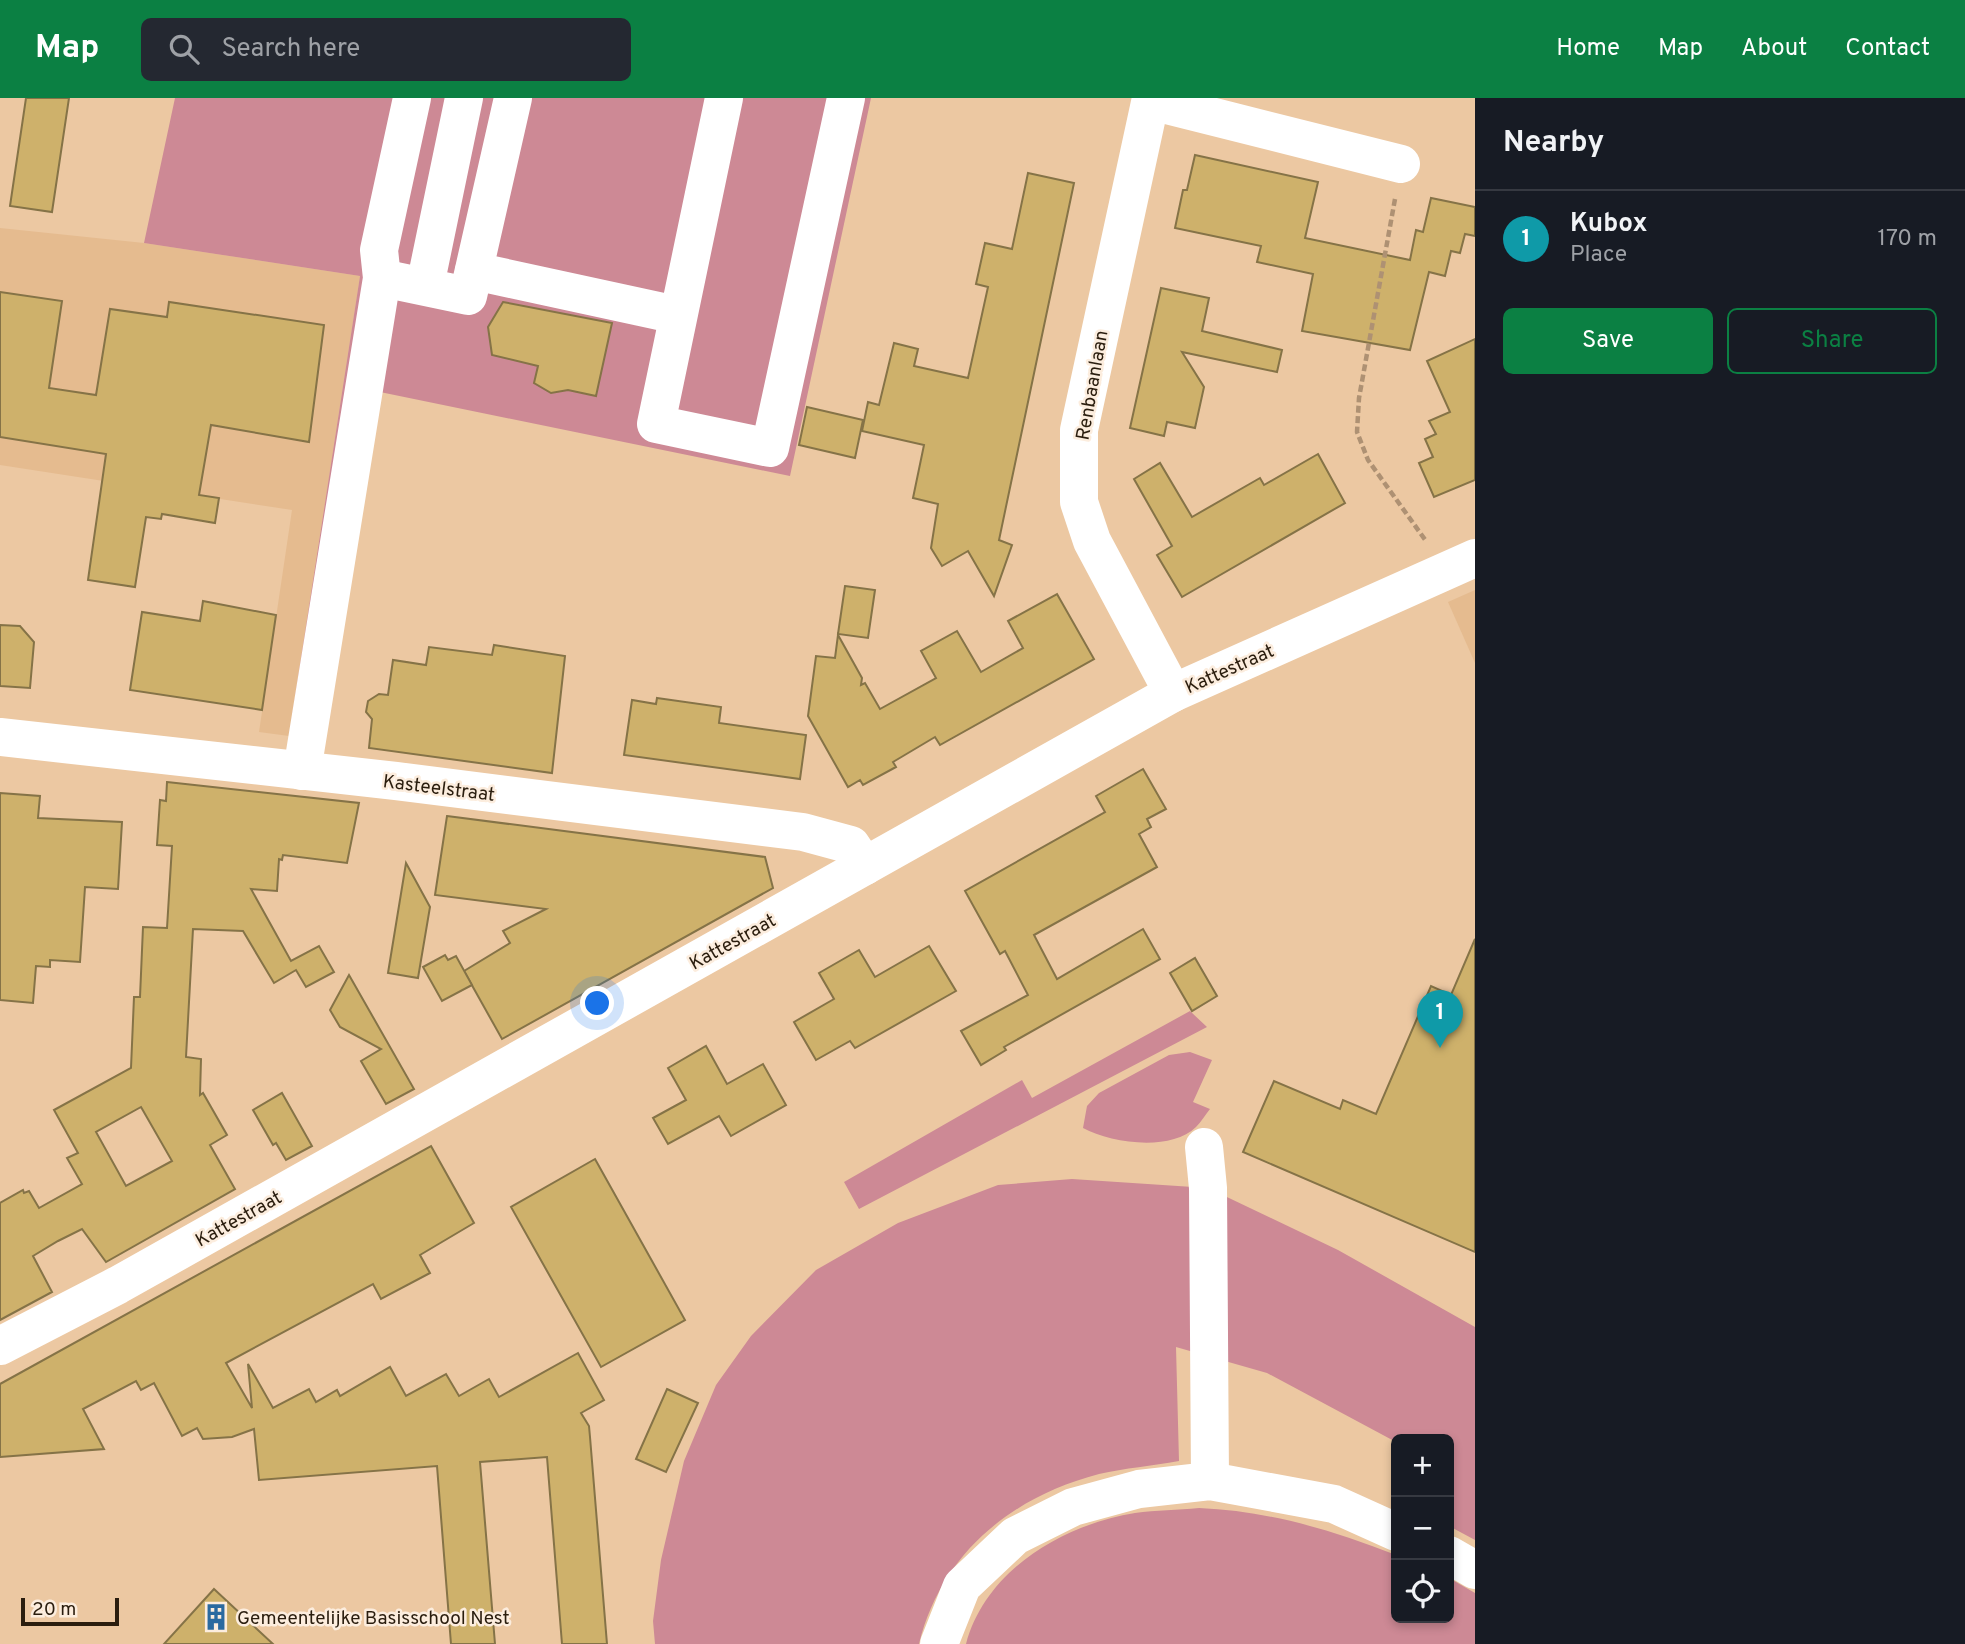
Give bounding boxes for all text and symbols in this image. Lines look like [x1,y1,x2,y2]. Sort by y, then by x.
search box [141,18,631,81]
text: Map [35,28,99,70]
icon: search [165,30,203,68]
text: Search here [221,33,360,66]
text: Home [1556,34,1620,64]
text: Map [1658,34,1703,64]
text: About [1741,34,1807,64]
text: Contact [1845,34,1930,64]
text: Nearby [1503,125,1604,162]
text: Kubox [1570,208,1648,241]
text: 1 [1521,225,1531,254]
text: 170 m [1878,225,1937,254]
text: Place [1570,241,1627,270]
button: Save [1503,308,1713,374]
button: Share [1727,308,1937,374]
street label: Renbaanlaan [1071,328,1114,442]
street label: Kattestraat [1182,640,1278,700]
street label: Kasteelstraat [381,770,496,808]
street label: Kattestraat [686,909,780,976]
your location [580,986,614,1020]
pin: 1 [1417,990,1463,1048]
street label: Kattestraat [192,1186,286,1253]
map controls [1391,1434,1454,1623]
button: + [1391,1434,1454,1497]
button: − [1391,1497,1454,1560]
button: locate [1391,1560,1454,1623]
scale bar [21,1595,119,1627]
text: 20 m [32,1598,76,1622]
building icon: Gemeentelijke Basisschool Nest [201,1602,231,1632]
place label: Gemeentelijke Basisschool Nest [237,1607,510,1631]

